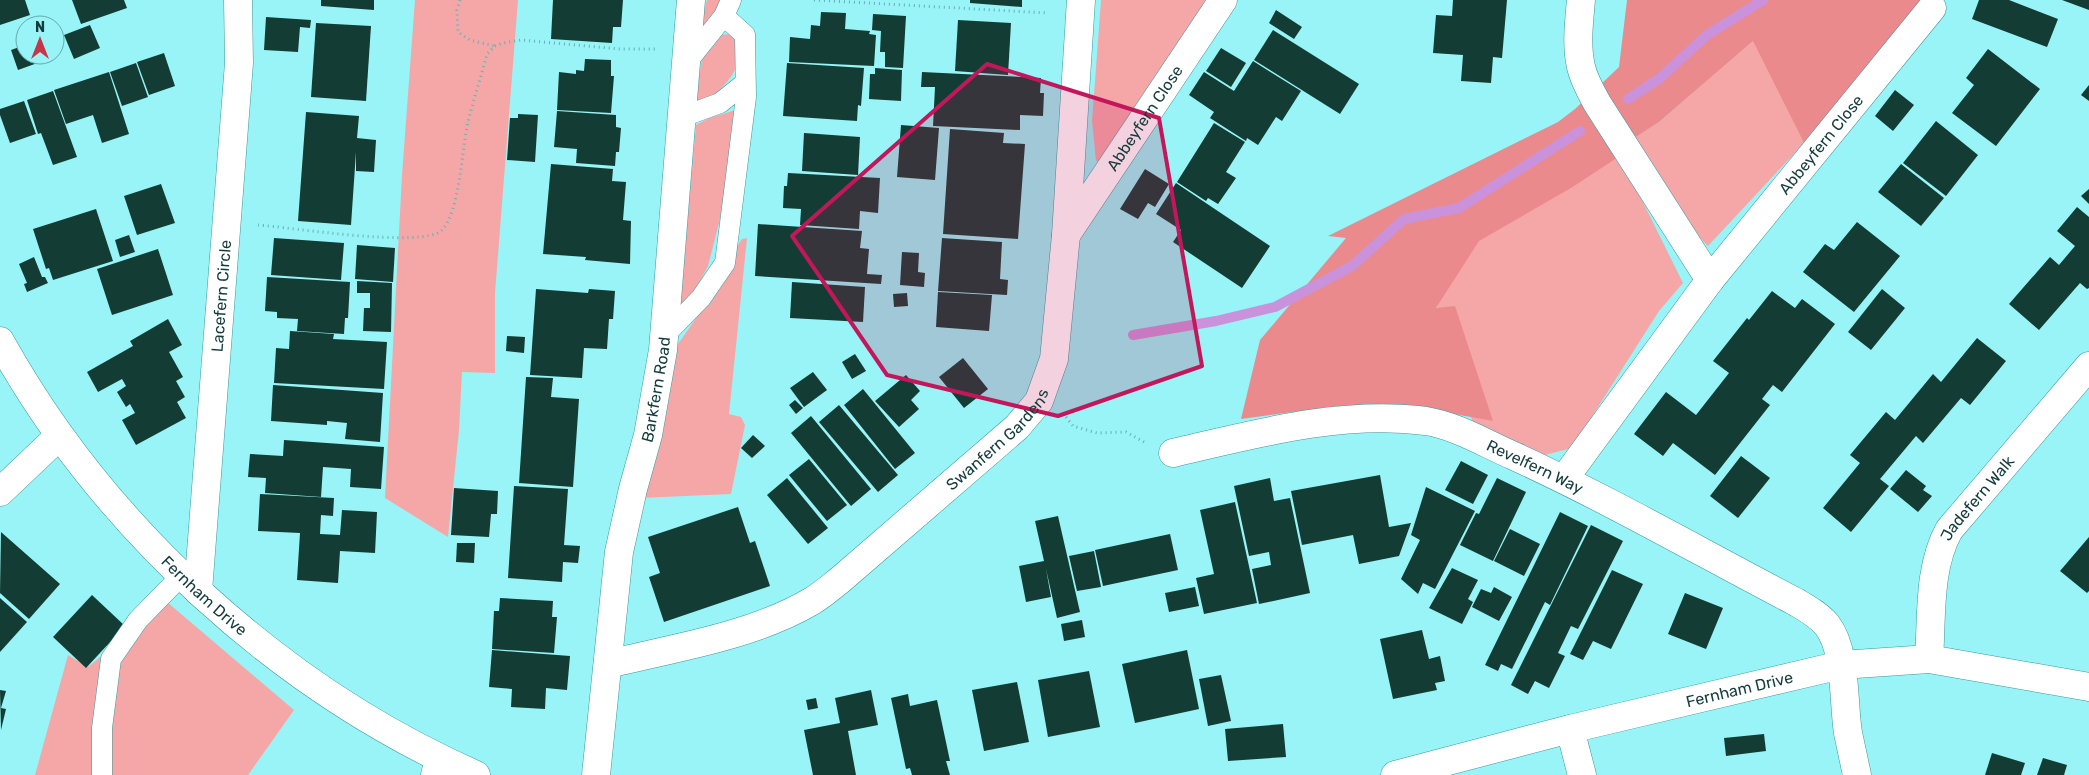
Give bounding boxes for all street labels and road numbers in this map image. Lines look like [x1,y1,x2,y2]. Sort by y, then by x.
street label: Abbeyfern Close [1103,62,1187,174]
street label: Abbeyfern Close [1775,91,1867,198]
street label: Lacefern Circle [208,239,235,353]
street label: Barkfern Road [637,336,674,444]
street label: Swanfern Gardens [942,386,1053,494]
street label: Revelfern Way [1483,436,1587,498]
street label: Jadefern Walk [1936,451,2019,544]
street label: Fernham Drive [157,552,251,640]
street label: Fernham Drive [1684,668,1795,711]

